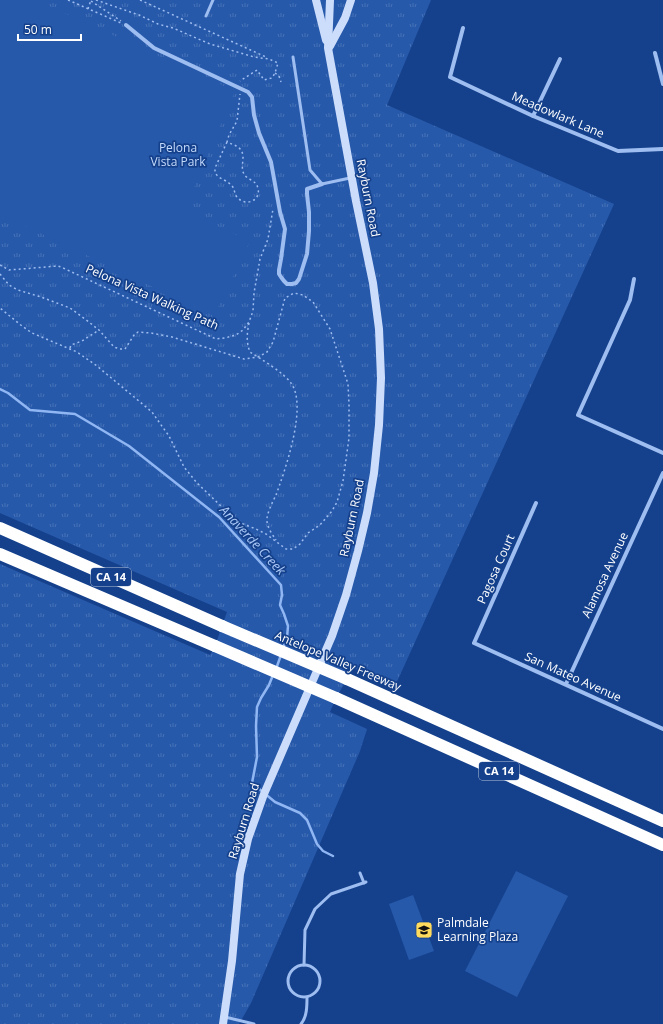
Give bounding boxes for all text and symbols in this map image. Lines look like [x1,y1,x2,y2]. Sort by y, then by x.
scale bar [18,16,81,42]
text: 50 m [24,21,52,38]
street label: Meadowlark Lane [509,87,607,142]
park label: Pelona Vista Park [150,139,206,170]
street label: Rayburn Road [353,158,384,238]
street label: Pelona Vista Walking Path [83,260,221,334]
street label: Rayburn Road [335,478,368,558]
water label: Anaverde Creek [215,501,290,579]
street label: Alamosa Avenue [577,529,632,620]
street label: Pagosa Court [473,531,518,606]
road number: CA 14 [91,568,131,586]
street label: Antelope Valley Freeway [272,626,405,695]
street label: San Mateo Avenue [522,648,625,706]
road number: CA 14 [479,762,519,780]
street label: Rayburn Road [224,781,263,861]
place label: Palmdale Learning Plaza [437,914,518,945]
school or university icon: Palmdale Learning Plaza [414,920,434,940]

